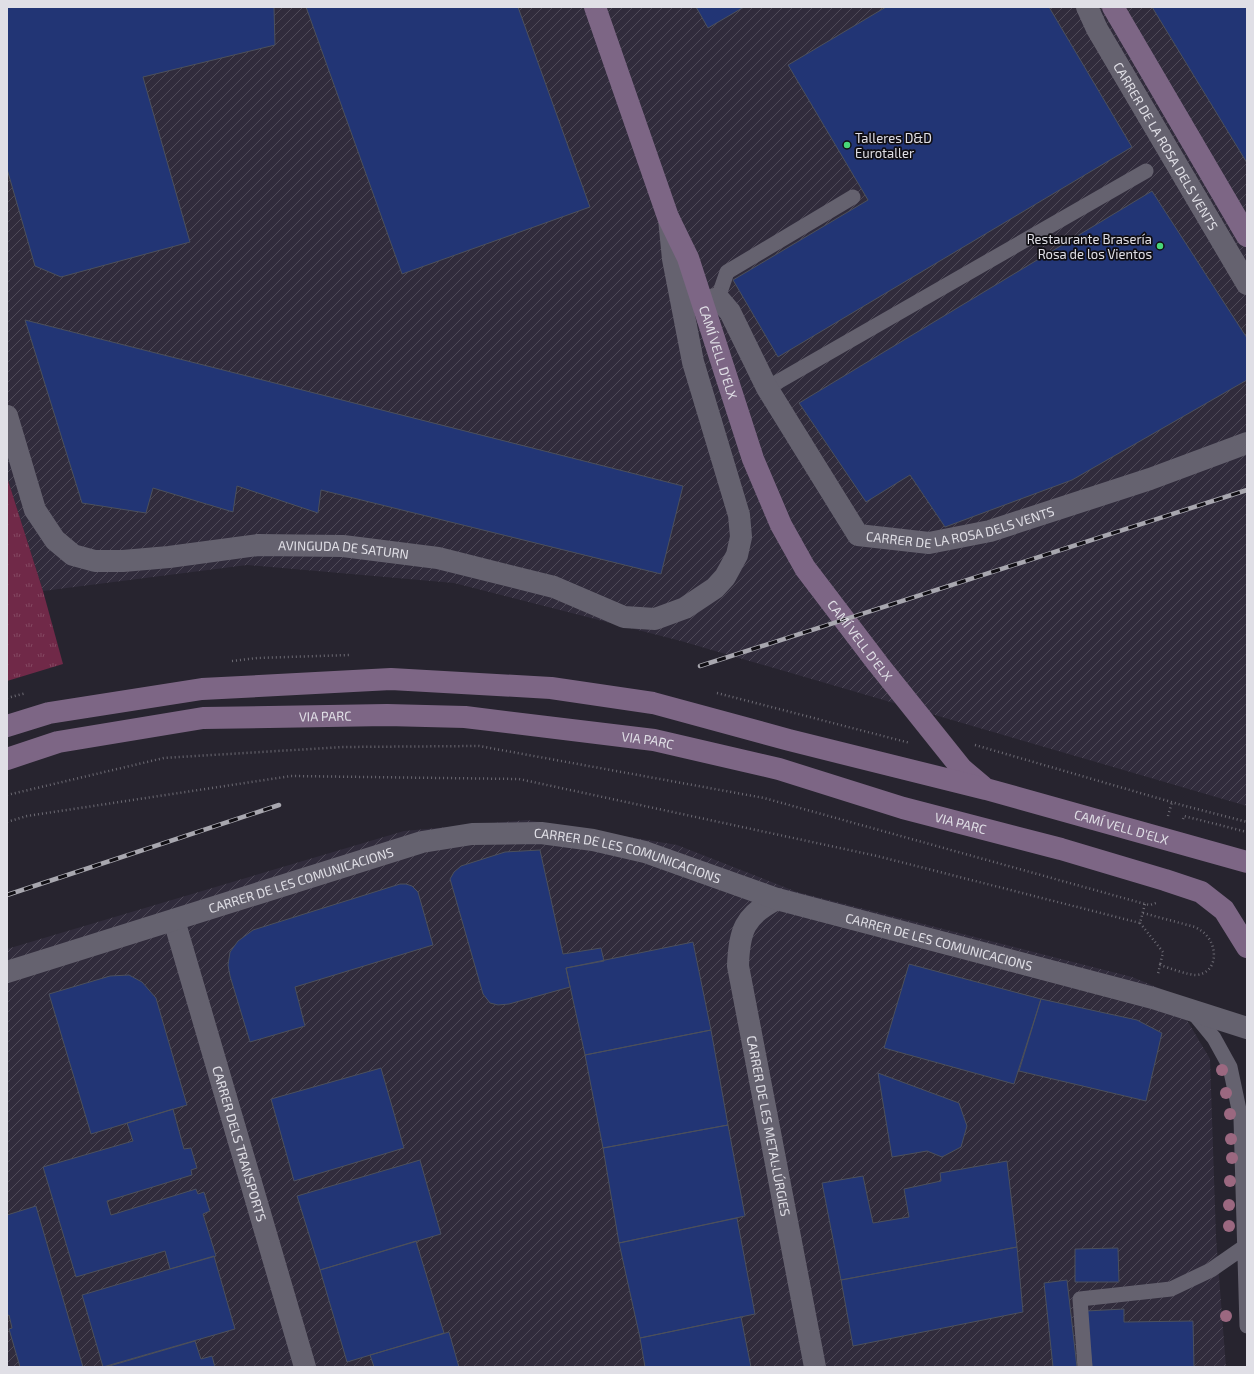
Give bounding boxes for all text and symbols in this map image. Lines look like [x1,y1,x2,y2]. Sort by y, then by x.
street label: CARRER DE LA ROSA DELS VENTS [1110,59,1222,233]
place label: Talleres D&D Eurotaller [855,130,932,161]
marker: Talleres D&D Eurotaller [842,140,852,150]
place label: Restaurante Brasería Rosa de los Vientos [1027,231,1152,262]
marker: Restaurante Brasería Rosa de los Vientos [1155,241,1165,251]
street label: CAMÍ VELL D'ELX [696,303,741,401]
street label: CARRER DE LA ROSA DELS VENTS [865,503,1056,551]
street label: AVINGUDA DE SATURN [278,537,410,562]
street label: CAMÍ VELL D'ELX [824,597,896,684]
street label: VIA PARC [299,708,352,724]
street label: VIA PARC [621,728,676,752]
street label: CAMÍ VELL D'ELX [1072,806,1171,848]
street label: VIA PARC [933,809,988,837]
street label: CARRER DE LES COMUNICACIONS [534,825,723,886]
street label: CARRER DE LES COMUNICACIONS [206,843,395,916]
street label: CARRER DE LES COMUNICACIONS [844,909,1034,974]
street label: CARRER DE LES METAL·LÚRGIES [744,1034,794,1217]
street label: CARRER DELS TRANSPORTS [209,1064,270,1223]

